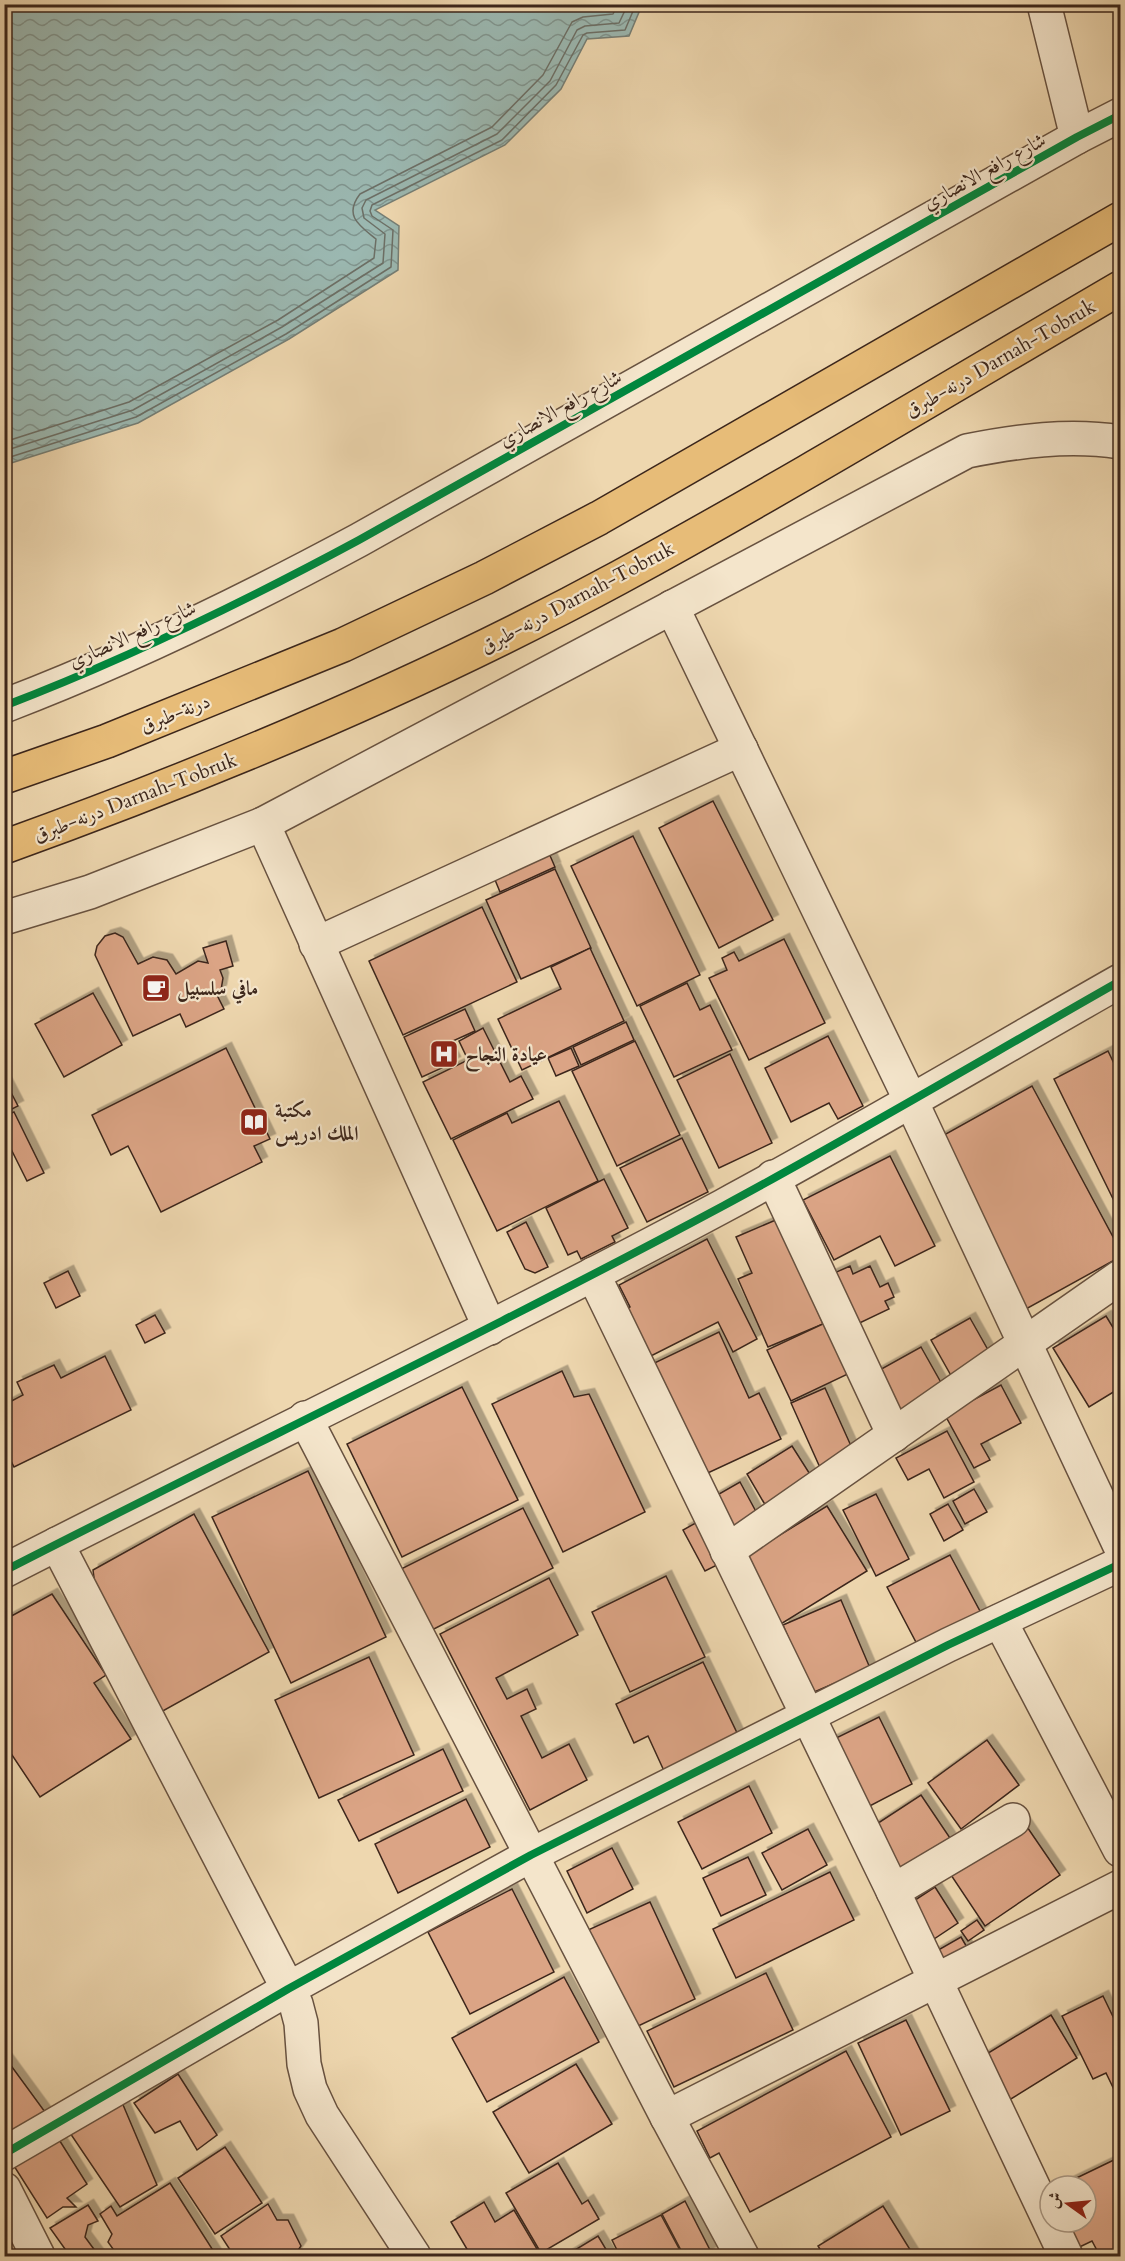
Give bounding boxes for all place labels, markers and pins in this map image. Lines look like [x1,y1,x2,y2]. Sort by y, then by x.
cafe icon: مافي سلسبيل [140,972,172,1004]
place label: مافي سلسبيل [177,975,258,1004]
hospital icon: عيادة النجاح [428,1038,460,1070]
place label: عيادة النجاح [465,1041,547,1073]
place label: مكتبة الملك ادريس [275,1097,359,1147]
library icon: مكتبة الملك ادريس [238,1106,270,1138]

